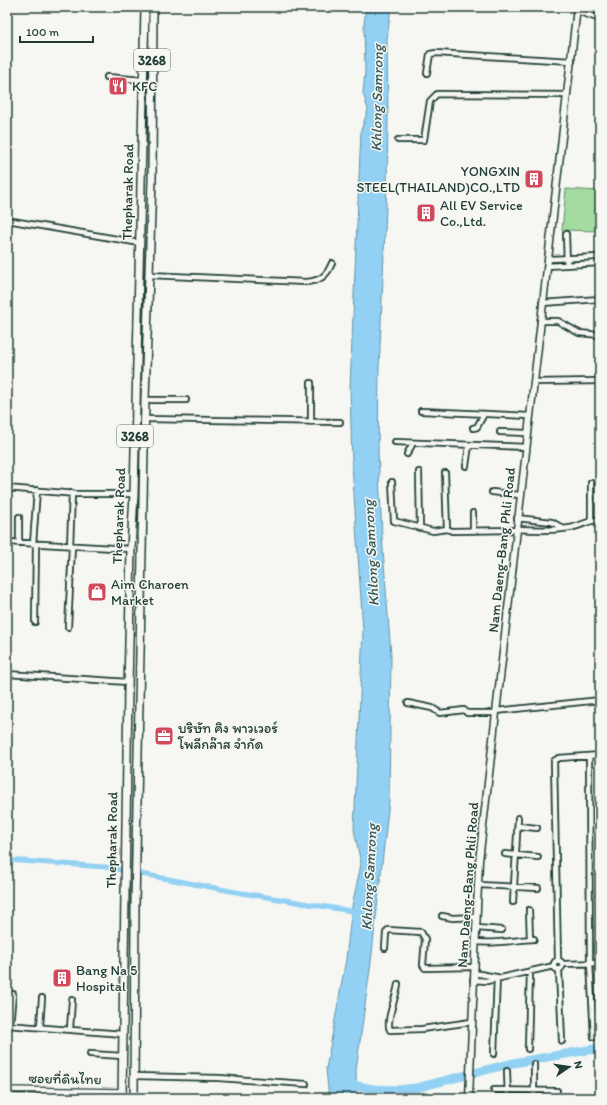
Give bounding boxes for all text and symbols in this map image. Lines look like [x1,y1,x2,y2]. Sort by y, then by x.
scale bar [20,18,93,44]
text: 100 m [26,25,59,39]
water label: Khlong Samrong [367,42,387,152]
road number: 3268 [134,49,170,71]
restaurant icon: KFC [107,75,129,97]
place label: KFC [132,78,157,95]
street label: Thepharak Road [119,143,137,240]
place label: YONGXIN STEEL(THAILAND)CO.,LTD [356,163,520,196]
building icon: YONGXIN STEEL(THAILAND)CO.,LTD [523,168,545,190]
place label: All EV Service Co.,Ltd. [440,197,523,230]
building icon: All EV Service Co.,Ltd. [415,202,437,224]
road number: 3268 [117,425,153,447]
street label: Nam Daeng-Bang Phli Road [485,466,519,633]
street label: Thepharak Road [109,467,129,565]
water label: Khlong Samrong [359,497,383,607]
place label: Aim Charoen Market [111,576,189,609]
shop icon: Aim Charoen Market [86,581,108,603]
place label: บริษัท คิง พาวเวอร์ โพลีกล๊าส จำกัด [177,720,278,753]
office icon: บริษัท คิง พาวเวอร์ โพลีกล๊าส จำกัด [153,725,175,747]
street label: Thepharak Road [103,791,121,888]
street label: Nam Daeng-Bang Phli Road [454,801,482,968]
water label: Khlong Samrong [357,821,381,931]
place label: Bang Na 5 Hospital [76,962,137,995]
building icon: Bang Na 5 Hospital [51,967,73,989]
north arrow [549,1047,589,1087]
text: N [571,1060,585,1070]
street label: ซอยที่ดินไทย [28,1070,102,1088]

